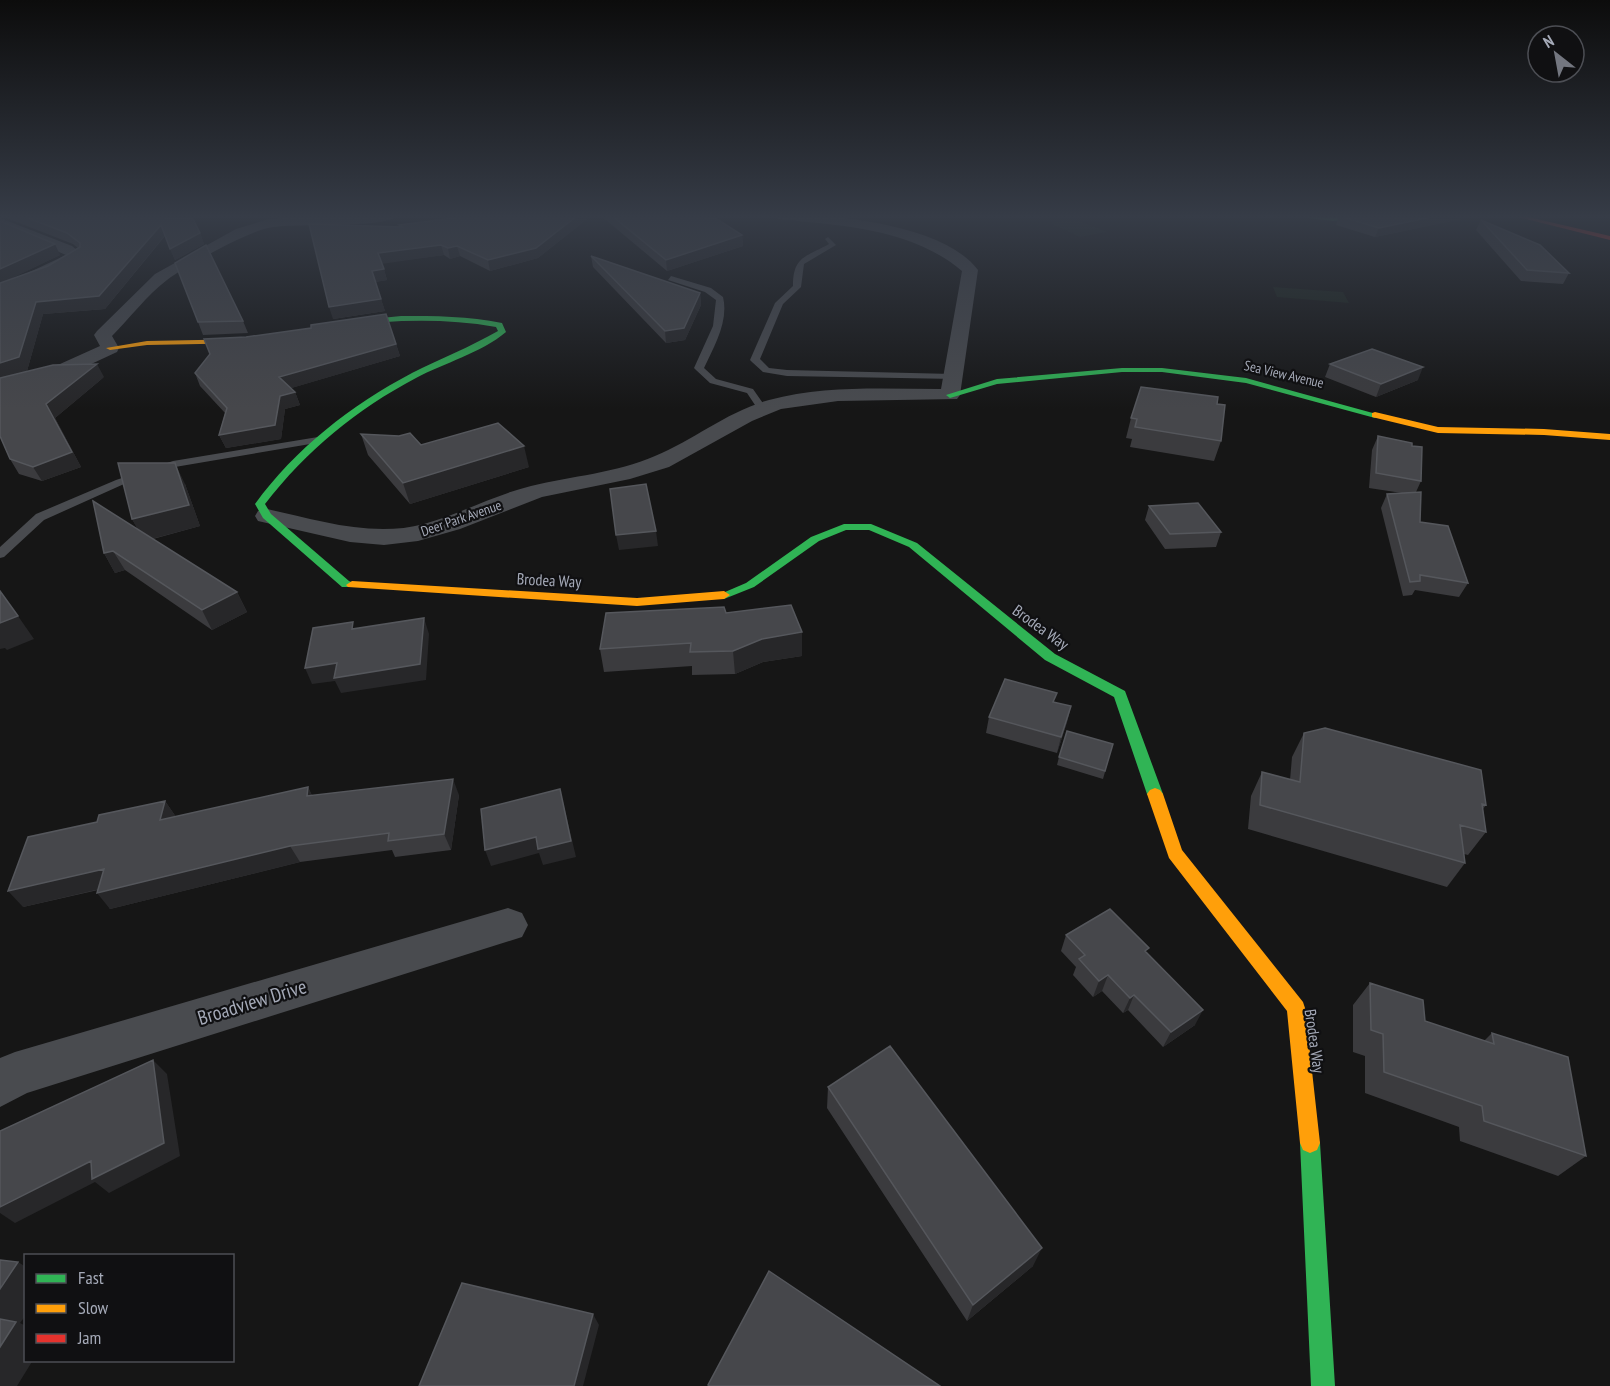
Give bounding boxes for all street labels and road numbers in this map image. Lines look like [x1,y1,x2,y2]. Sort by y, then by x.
street label: Sea View Avenue [1242,356,1326,392]
street label: Deer Park Avenue [418,496,504,540]
street label: Brodea Way [516,568,582,592]
street label: Brodea Way [1009,600,1073,654]
street label: Broadview Drive [194,973,310,1031]
street label: Brodea Way [1301,1008,1329,1074]

